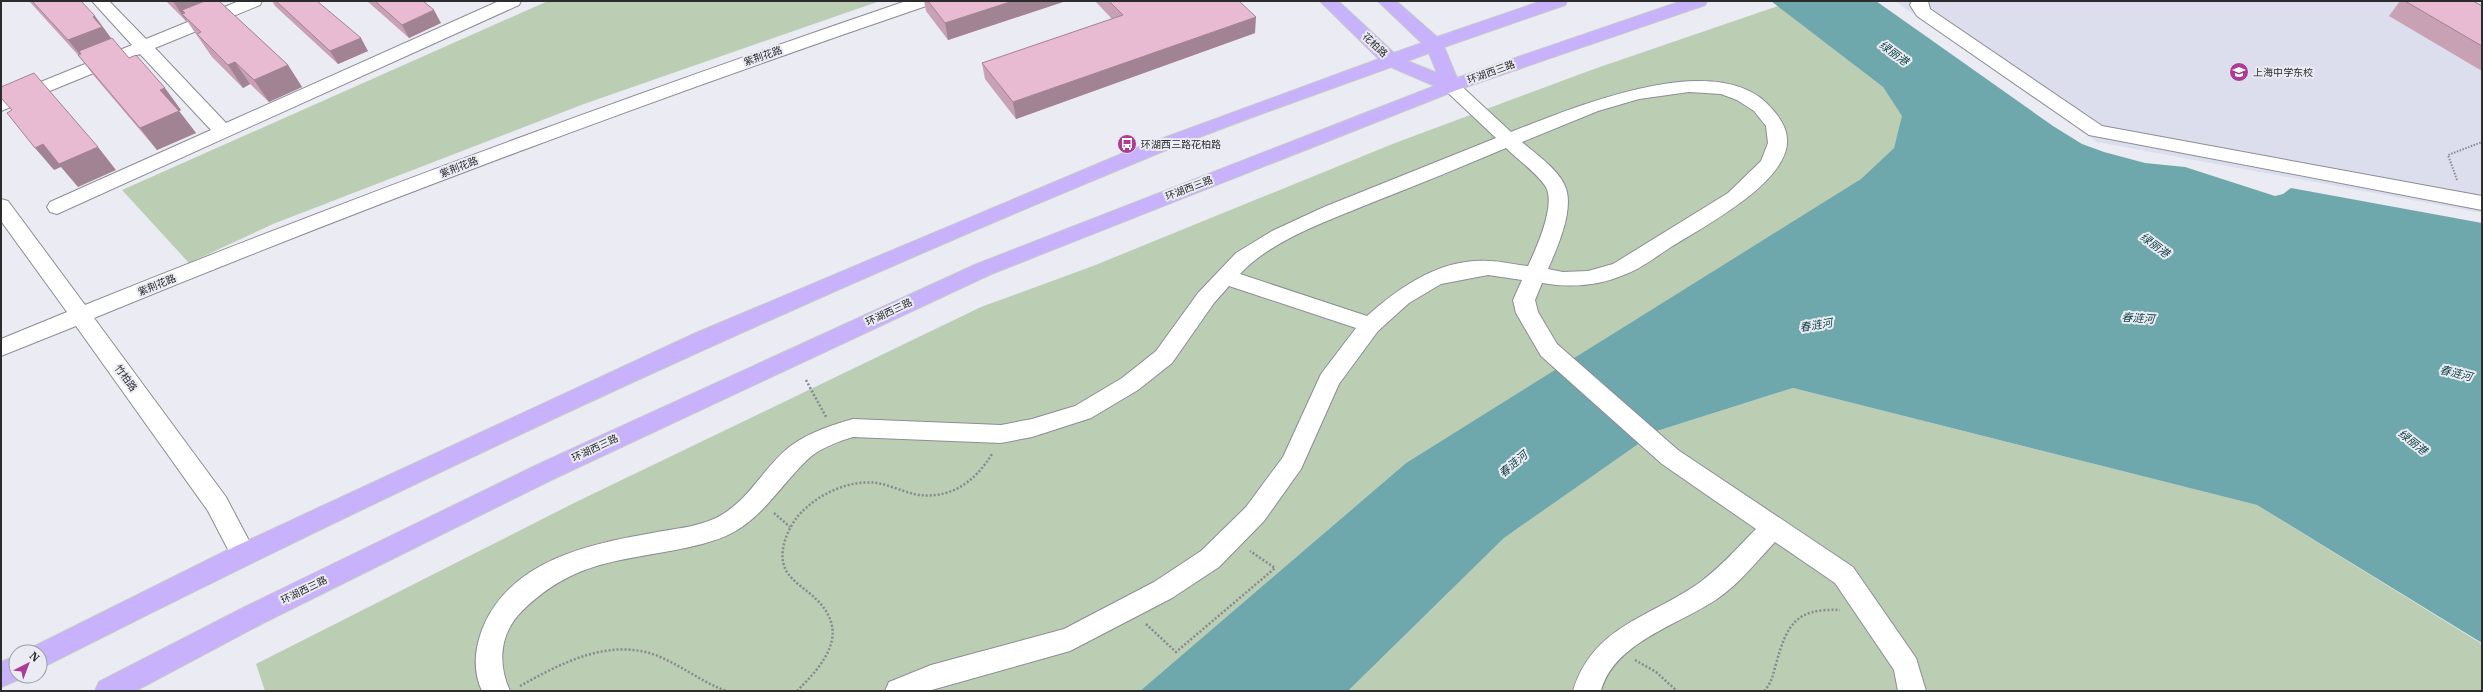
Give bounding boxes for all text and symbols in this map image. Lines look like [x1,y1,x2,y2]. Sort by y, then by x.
street label: 花柏路 [1360,30,1390,60]
water label: 绿丽港 [1877,38,1913,70]
street label: 紫荆花路 [742,43,784,69]
street label: 环湖西三路 [1465,57,1517,87]
school or university icon: 上海中学东校 [2228,61,2250,83]
place label: 上海中学东校 [2253,66,2313,79]
bus stop icon: 环湖西三路花柏路 [1116,133,1138,155]
place label: 环湖西三路花柏路 [1141,138,1221,151]
street label: 紫荆花路 [438,154,480,180]
street label: 环湖西三路 [1163,173,1215,203]
water label: 绿丽港 [2138,230,2174,262]
street label: 紫荆花路 [136,271,178,299]
street label: 环湖西三路 [864,296,914,328]
water label: 春涟河 [2121,310,2157,326]
water label: 春涟河 [1799,315,1835,334]
street label: 竹柏路 [112,362,140,394]
water label: 春涟河 [2438,362,2476,384]
water label: 绿丽港 [2396,426,2432,459]
street label: 环湖西三路 [570,432,620,464]
water label: 春涟河 [1496,447,1532,480]
street label: 环湖西三路 [279,573,329,607]
north arrow [8,644,48,684]
text: N [27,648,43,665]

